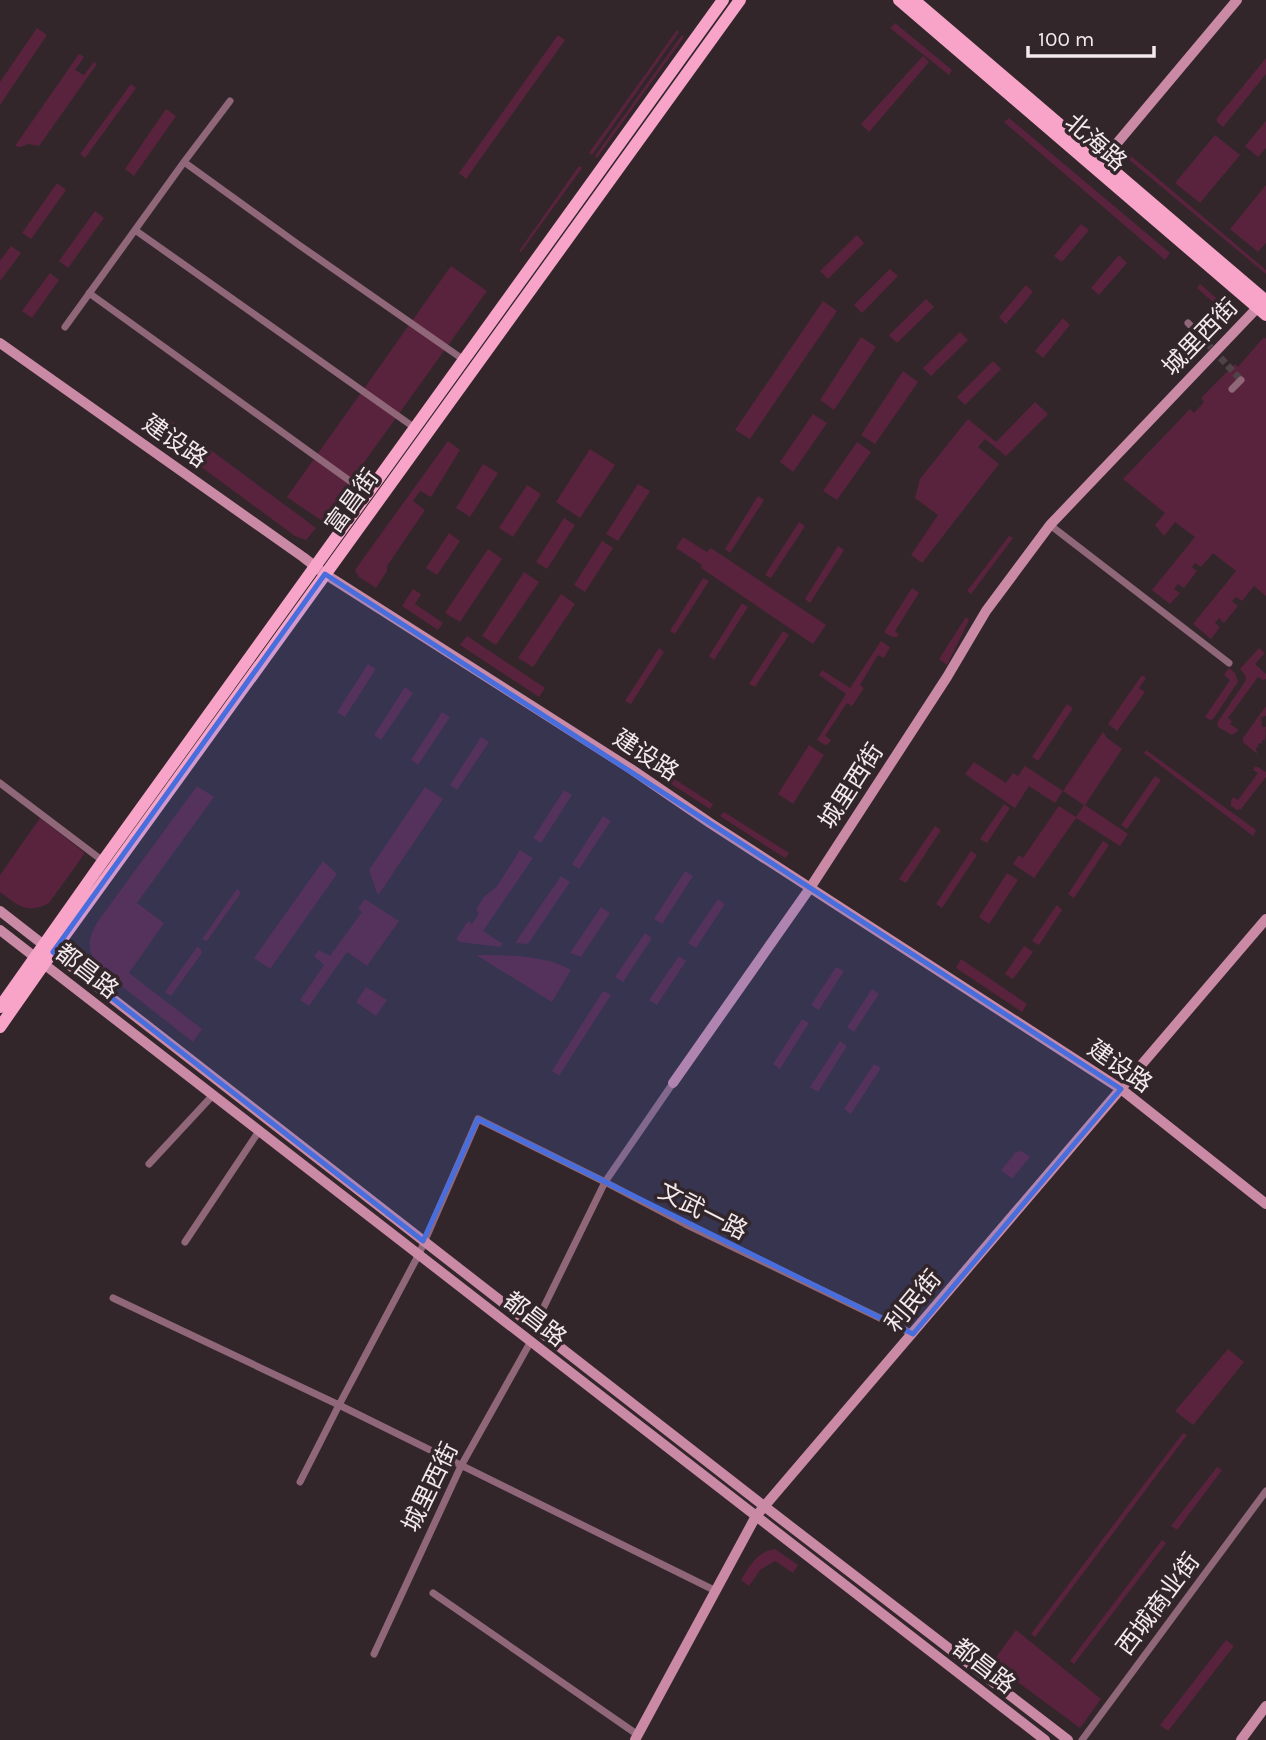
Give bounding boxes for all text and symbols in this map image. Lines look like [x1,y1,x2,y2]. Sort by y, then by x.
scale bar [1028,14,1154,58]
text: 100 m [1038,27,1095,51]
street label: 北海路 [1060,108,1132,176]
street label: 城里西街 [1157,293,1243,381]
street label: 建设路 [137,409,213,473]
street label: 富昌街 [320,464,384,538]
street label: 建设路 [608,724,684,786]
street label: 城里西街 [813,738,889,834]
street label: 都昌路 [50,938,124,1004]
street label: 建设路 [1082,1034,1158,1098]
street label: 文武一路 [654,1177,752,1245]
street label: 利民街 [879,1264,947,1338]
street label: 都昌路 [498,1286,572,1352]
street label: 城里西街 [396,1438,464,1536]
street label: 西城商业街 [1111,1548,1205,1660]
street label: 都昌路 [947,1633,1021,1699]

